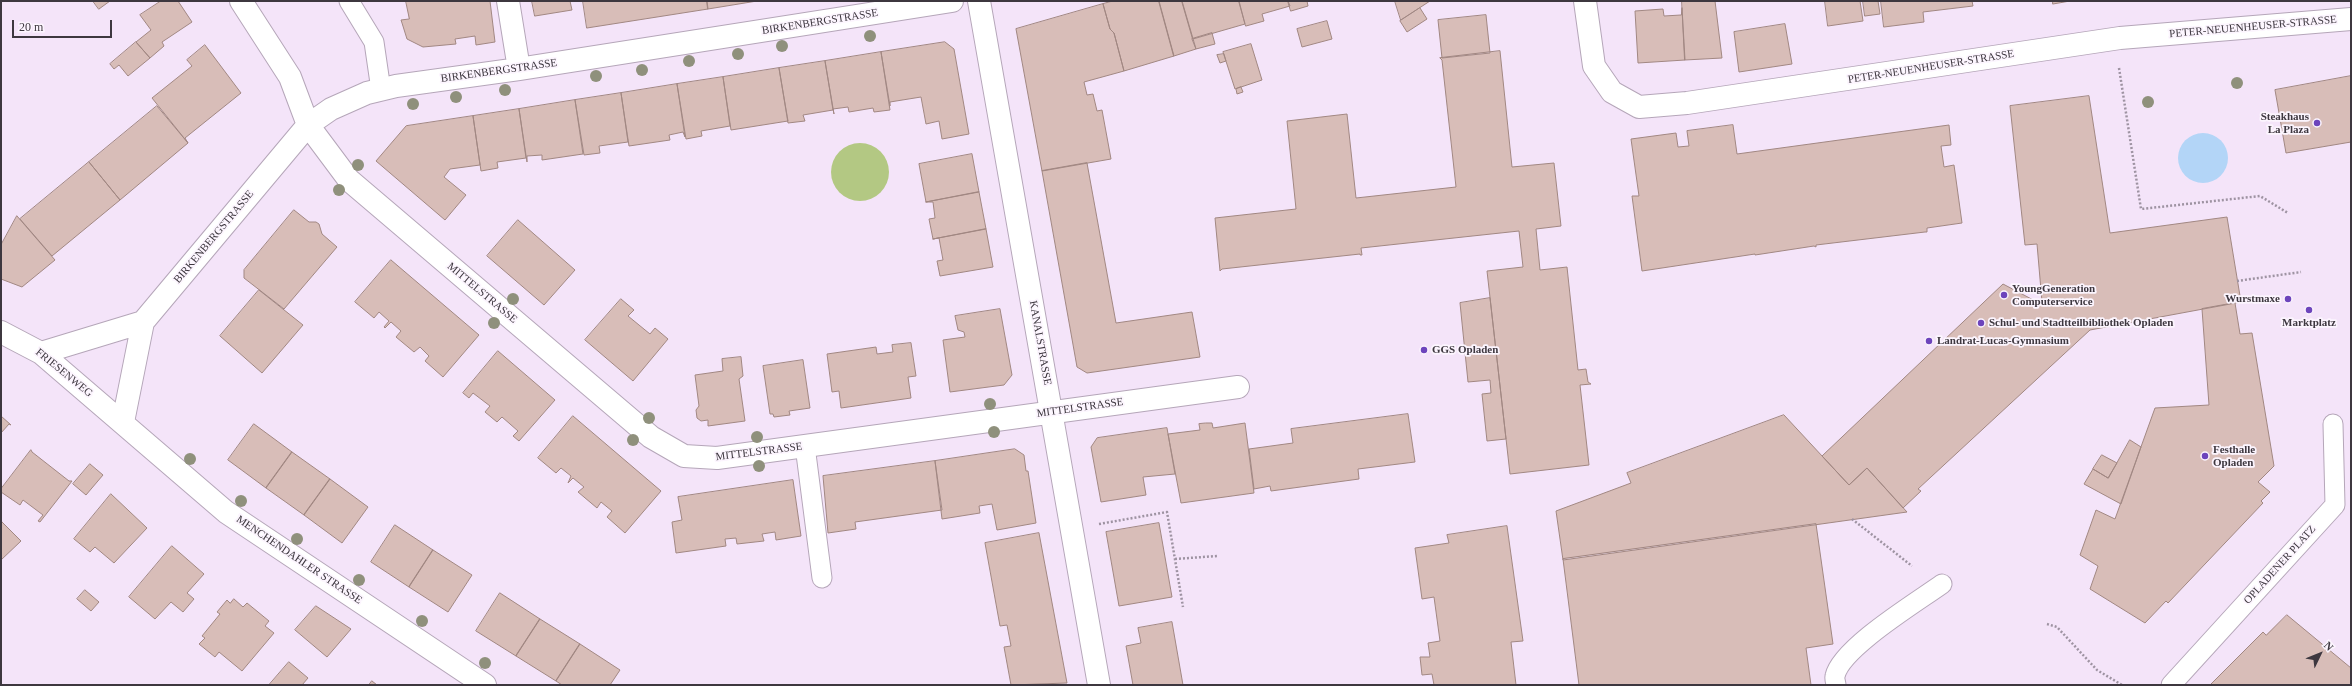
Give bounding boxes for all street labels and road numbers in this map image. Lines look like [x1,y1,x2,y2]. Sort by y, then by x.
street label: BIRKENBERGSTRASSE [761,6,879,38]
street label: PETER-NEUENHEUSER-STRASSE [2169,13,2337,41]
street label: PETER-NEUENHEUSER-STRASSE [1847,47,2015,87]
street label: BIRKENBERGSTRASSE [440,56,558,86]
street label: BIRKENBERGSTRASSE [171,188,257,286]
street label: MITTELSTRASSE [444,260,520,326]
street label: KANALSTRASSE [1026,300,1054,386]
street label: FRIESENWEG [33,346,95,400]
street label: MITTELSTRASSE [1036,395,1124,421]
street label: MITTELSTRASSE [715,440,803,464]
street label: MENCHENDAHLER STRASSE [234,513,364,607]
street label: OPLADENER PLATZ [2241,523,2319,607]

